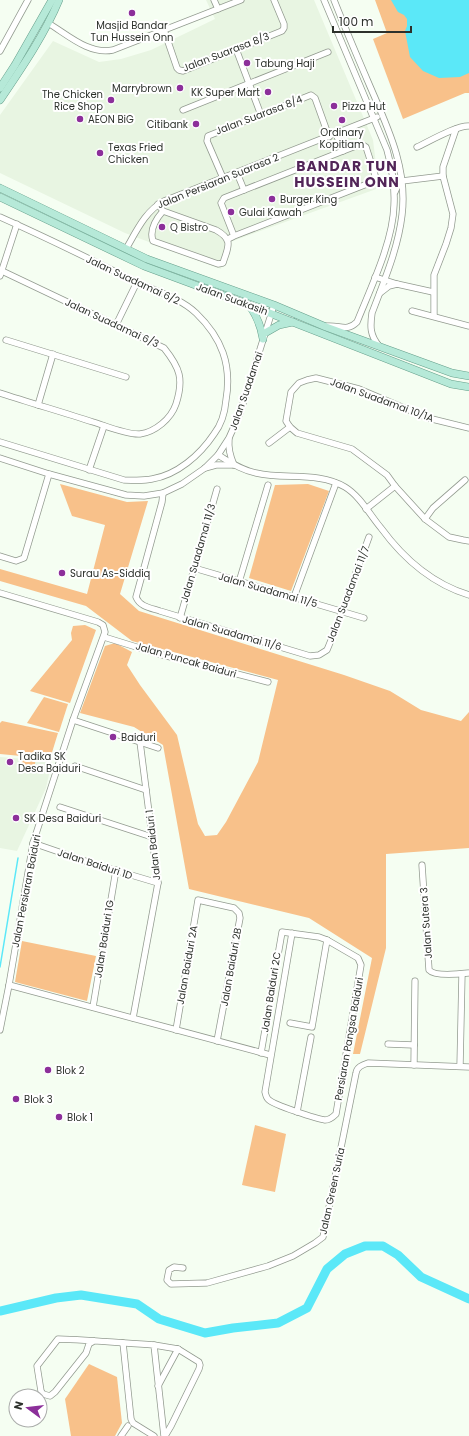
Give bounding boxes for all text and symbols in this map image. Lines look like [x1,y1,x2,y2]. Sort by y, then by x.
marker: Masjid Bandar Tun Hussein Onn [127,8,137,18]
scale bar [333,8,411,34]
text: 100 m [339,13,373,30]
place label: Masjid Bandar Tun Hussein Onn [90,18,174,45]
street label: Jalan Suarasa 8/3 [181,29,271,75]
place label: Tabung Haji [255,56,315,71]
marker: Tabung Haji [242,58,252,68]
place label: Marrybrown [112,81,172,96]
marker: Marrybrown [175,83,185,93]
place label: KK Super Mart [191,85,260,100]
place label: The Chicken Rice Shop [42,87,103,114]
marker: KK Super Mart [263,87,273,97]
street label: Jalan Suarasa 8/4 [213,92,305,138]
marker: The Chicken Rice Shop [106,95,116,105]
place label: Pizza Hut [342,99,386,114]
marker: Pizza Hut [329,101,339,111]
place label: AEON BiG [88,112,134,127]
marker: AEON BiG [75,114,85,124]
marker: Ordinary Kopitiam [337,115,347,125]
place label: Citibank [147,117,189,132]
marker: Citibank [191,119,201,129]
place label: Ordinary Kopitiam [320,125,364,152]
place label: Texas Fried Chicken [108,140,163,167]
marker: Texas Fried Chicken [95,148,105,158]
street label: Jalan Persiaran Suarasa 2 [155,150,281,212]
district label: BANDAR TUN HUSSEIN ONN [294,156,400,192]
place label: Burger King [280,192,337,207]
marker: Burger King [267,194,277,204]
place label: Gulai Kawah [239,205,302,220]
marker: Gulai Kawah [226,207,236,217]
place label: Q Bistro [170,220,208,235]
marker: Q Bistro [157,222,167,232]
street label: Jalan Suadamai 6/2 [84,252,183,308]
street label: Jalan Suakasih [194,279,270,319]
street label: Jalan Suadamai 6/3 [63,295,162,351]
street label: Jalan Suadamai [225,350,267,432]
street label: Jalan Suadamai 10/1A [328,374,436,426]
street label: Jalan Suadamai 11/3 [177,502,219,604]
street label: Jalan Suadamai 11/7 [323,543,373,644]
place label: Surau As-Siddiq [70,566,150,581]
marker: Surau As-Siddiq [57,568,67,578]
street label: Jalan Suadamai 11/5 [217,569,319,611]
street label: Jalan Suadamai 11/6 [181,612,283,654]
street label: Jalan Puncak Baiduri [134,638,238,682]
place label: Baiduri [121,730,156,745]
marker: Baiduri [108,732,118,742]
place label: Tadika SK Desa Baiduri [18,749,81,776]
marker: Tadika SK Desa Baiduri [5,757,15,767]
street label: Jalan Baiduri 1 [142,809,164,881]
place label: SK Desa Baiduri [24,811,101,826]
marker: SK Desa Baiduri [11,813,21,823]
street label: Jalan Persiaran Baiduri [8,833,44,949]
street label: Jalan Baiduri 1D [56,845,134,883]
street label: Jalan Sutera 3 [416,887,436,959]
street label: Jalan Baiduri 1G [90,899,118,979]
street label: Jalan Baiduri 2A [173,924,201,1006]
street label: Jalan Baiduri 2B [217,926,245,1008]
street label: Jalan Baiduri 2C [257,950,285,1033]
street label: Persiaran Pangsa Baiduri [331,976,367,1102]
place label: Blok 2 [56,1063,85,1078]
marker: Blok 2 [43,1065,53,1075]
place label: Blok 3 [24,1092,53,1107]
marker: Blok 3 [11,1094,21,1104]
place label: Blok 1 [67,1110,93,1125]
marker: Blok 1 [54,1112,64,1122]
street label: Jalan Green Suria [315,1146,349,1236]
north arrow [8,1388,48,1428]
text: N [10,1399,27,1411]

